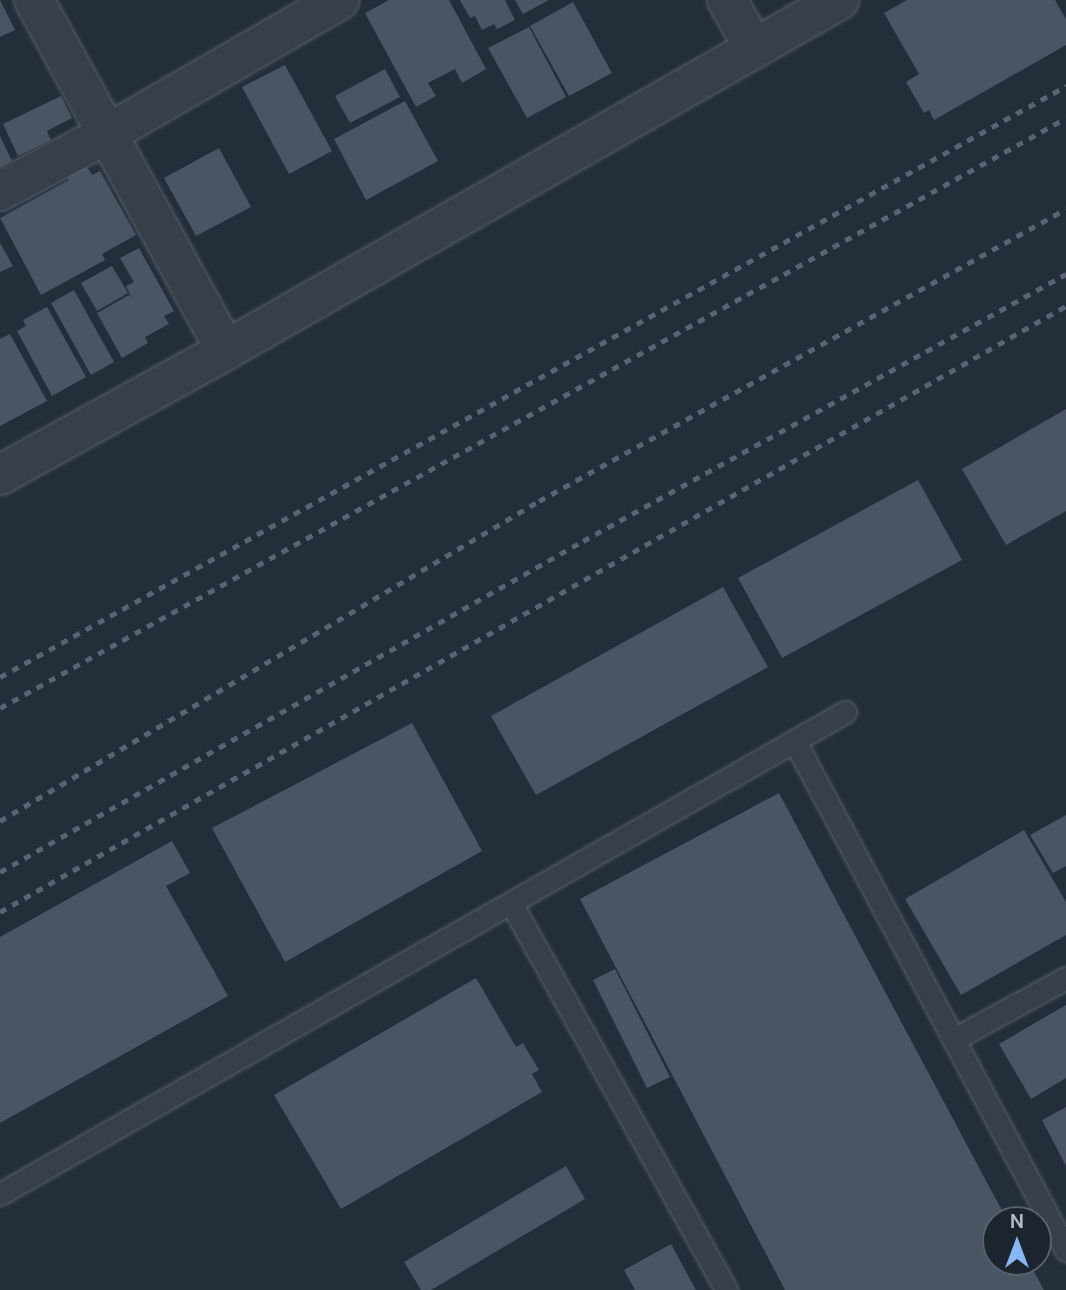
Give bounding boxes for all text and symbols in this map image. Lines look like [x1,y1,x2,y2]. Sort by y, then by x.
north arrow [982,1206,1052,1276]
text: N [1010,1209,1024,1234]

